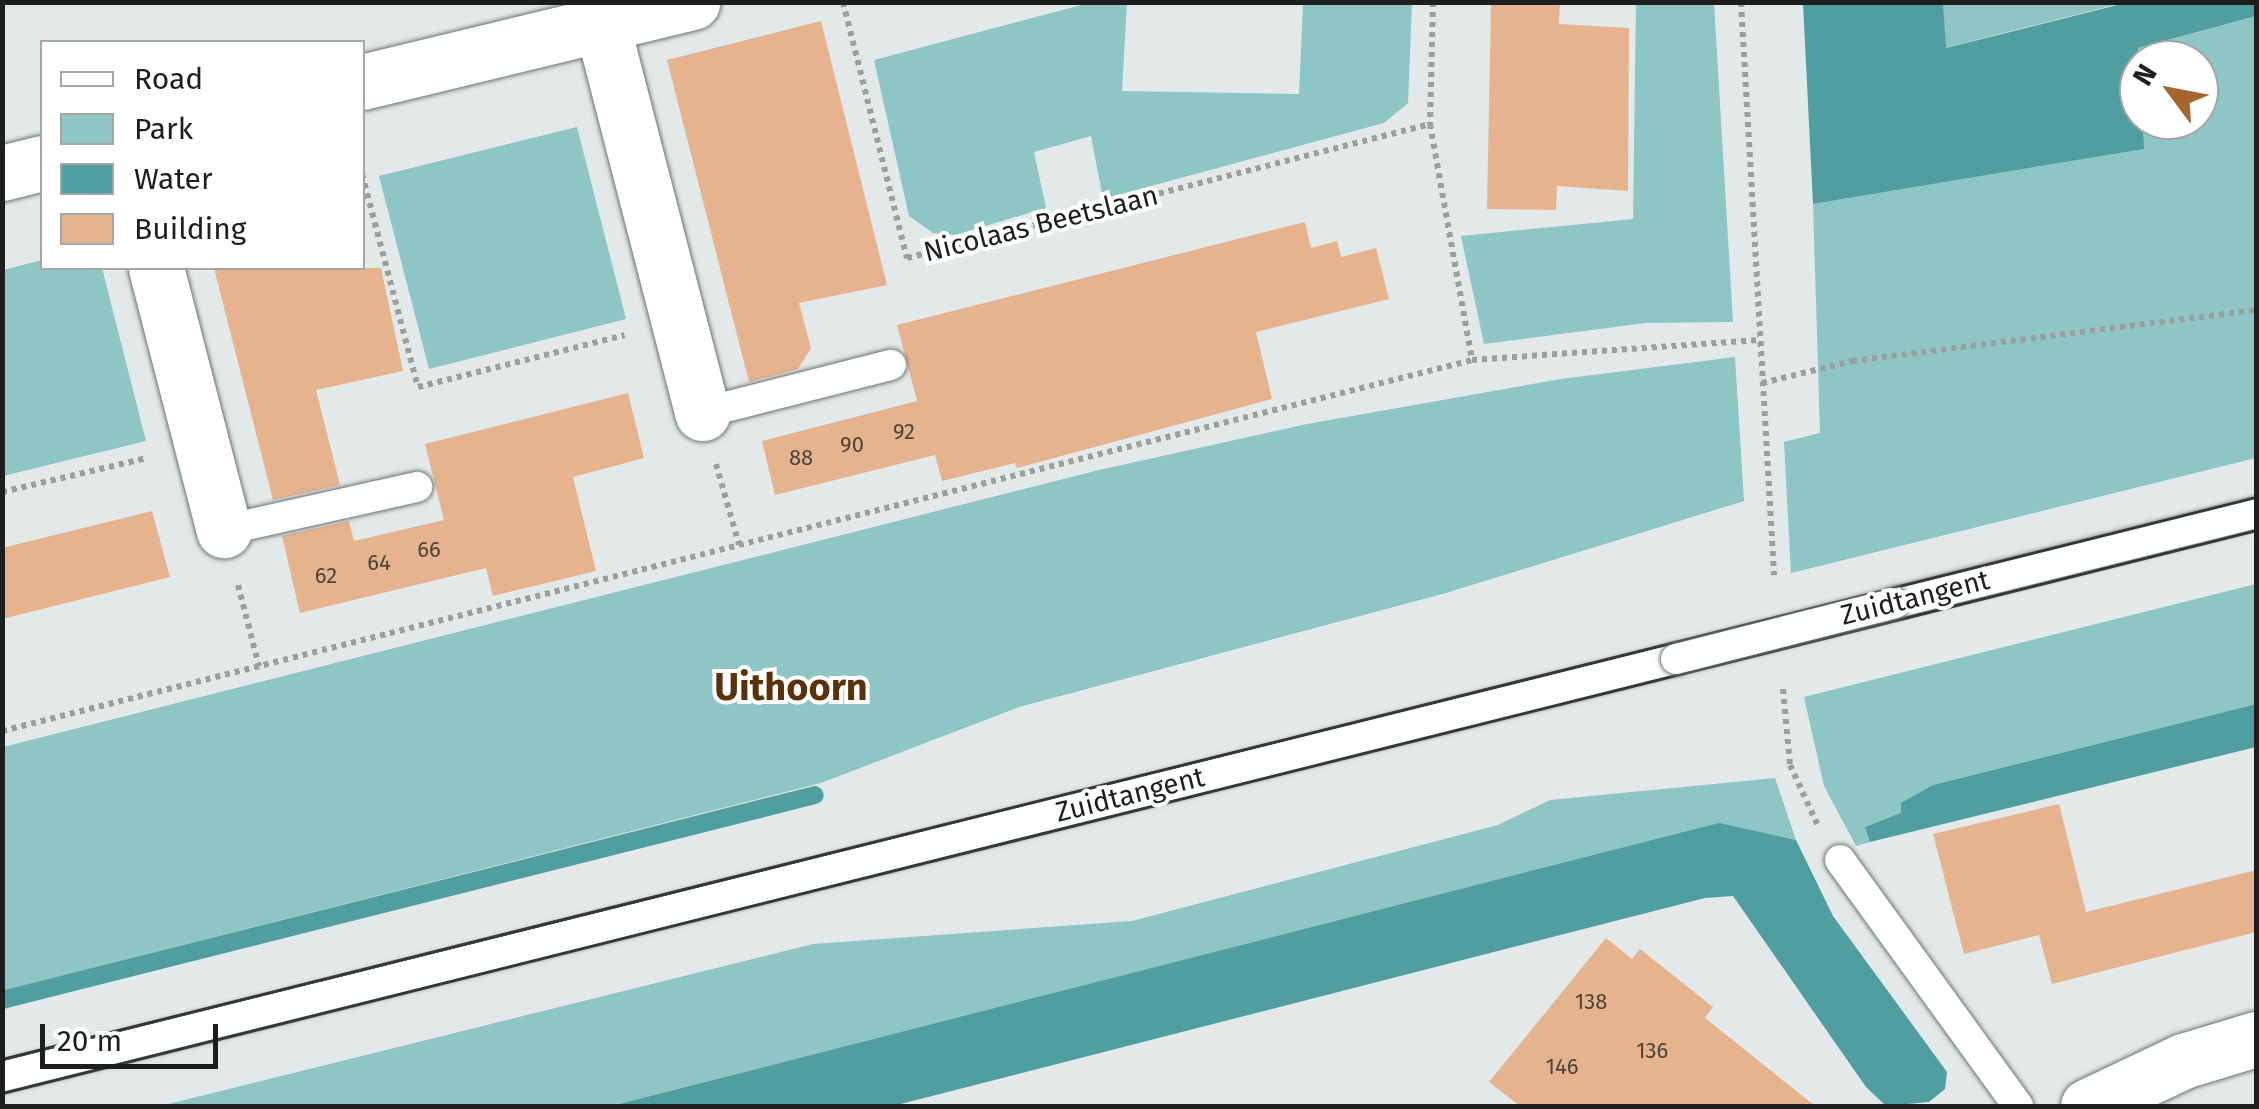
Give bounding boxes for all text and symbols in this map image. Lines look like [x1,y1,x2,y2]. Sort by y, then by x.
legend [40,40,365,270]
north arrow [2119,40,2219,140]
text: N [2126,58,2164,92]
text: Road [134,61,203,97]
text: Park [134,111,193,147]
text: Water [134,161,213,197]
street label: Nicolaas Beetslaan [920,179,1162,269]
text: Building [134,211,246,247]
house number: 92 [893,419,915,445]
house number: 90 [840,432,864,458]
house number: 88 [789,445,813,471]
house number: 66 [417,537,441,563]
house number: 64 [367,550,391,576]
house number: 62 [315,563,337,589]
street label: Zuidtangent [1837,563,1993,633]
district label: Uithoorn [714,665,868,711]
street label: Zuidtangent [1052,760,1208,830]
house number: 138 [1575,989,1607,1015]
scale bar [45,1004,222,1066]
text: 20 m [57,1023,122,1059]
house number: 136 [1636,1038,1668,1064]
house number: 146 [1546,1054,1578,1080]

